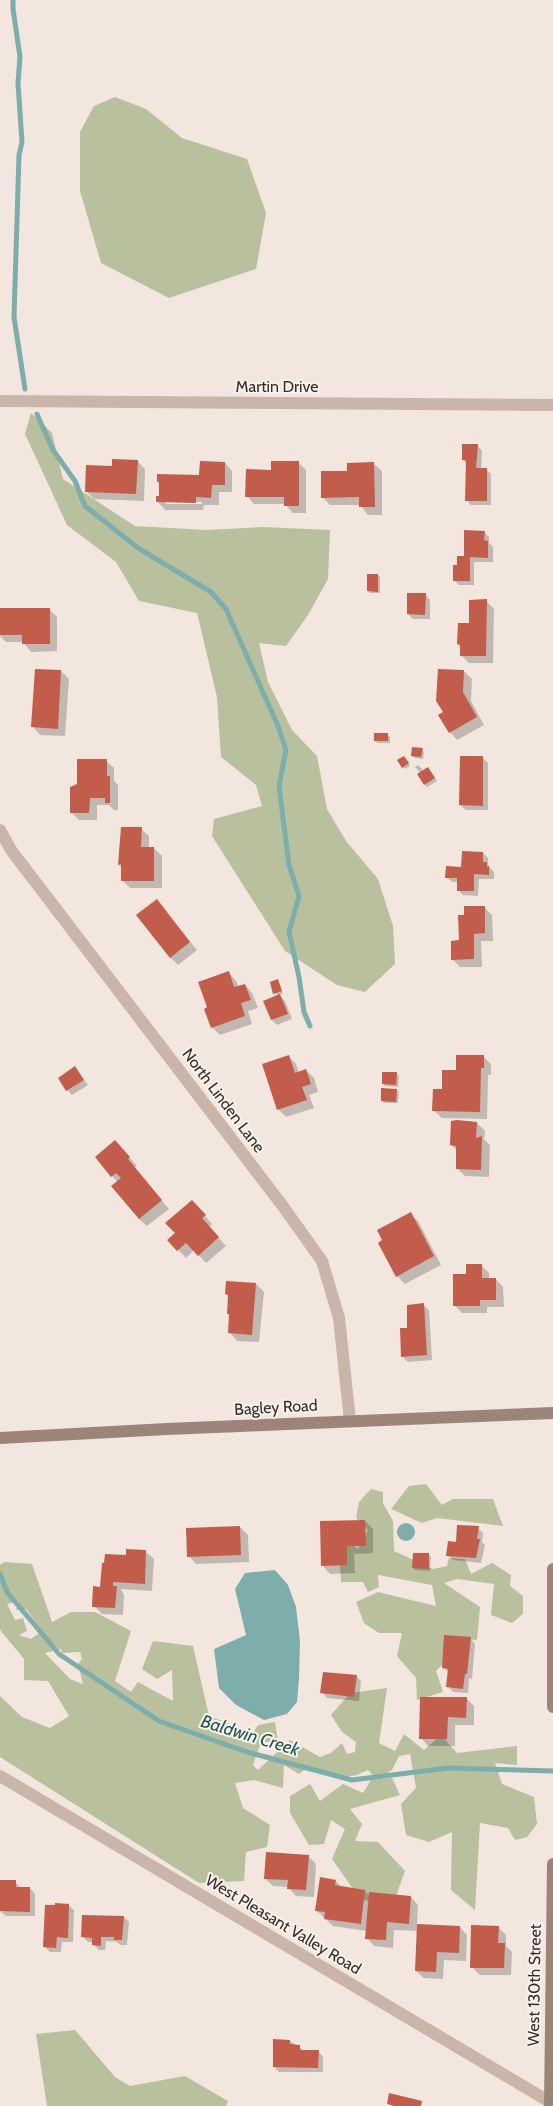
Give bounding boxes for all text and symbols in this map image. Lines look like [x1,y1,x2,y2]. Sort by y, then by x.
street label: Martin Drive [236,377,318,397]
street label: North Linden Lane [178,1045,268,1157]
street label: Bagley Road [234,1396,318,1420]
water label: Baldwin Creek [198,1711,302,1761]
street label: West Pleasant Valley Road [202,1871,364,1979]
street label: West 130th Street [524,1924,546,2046]

